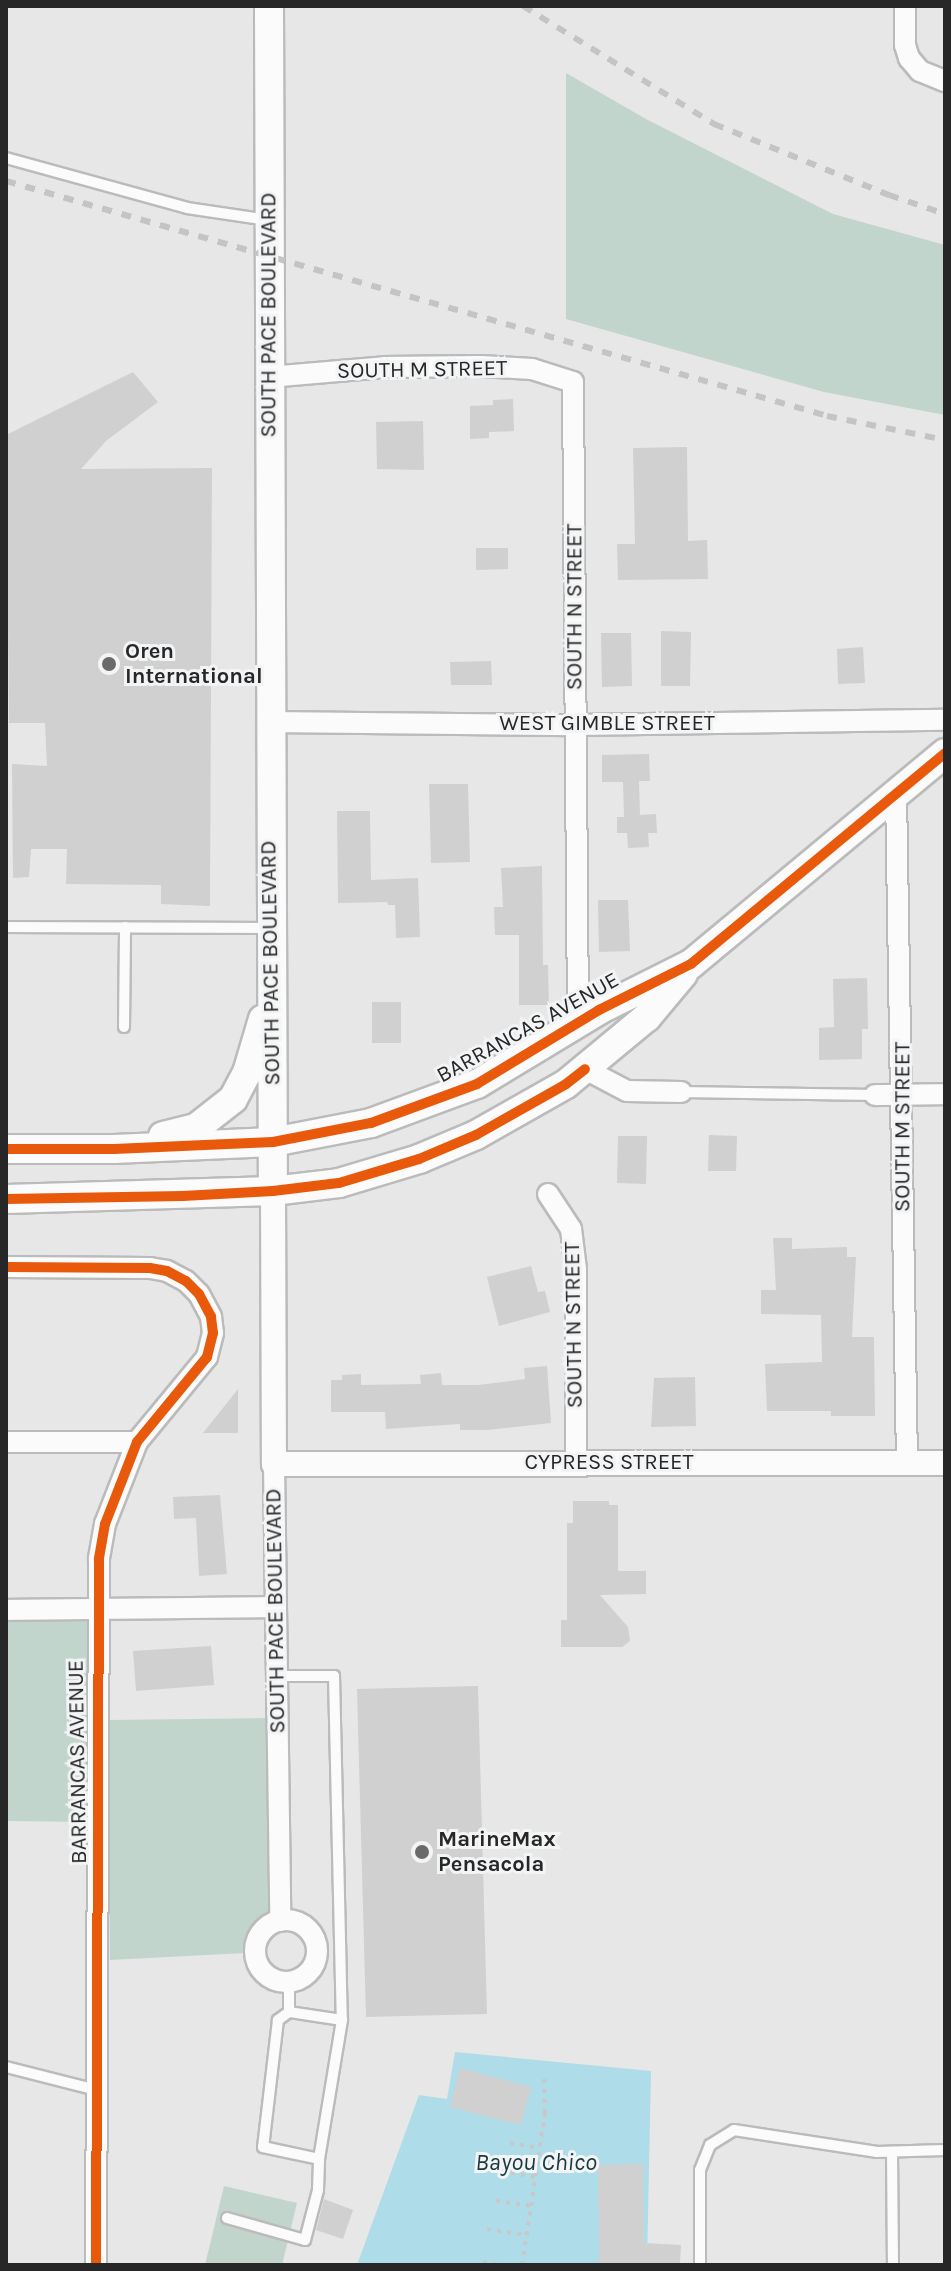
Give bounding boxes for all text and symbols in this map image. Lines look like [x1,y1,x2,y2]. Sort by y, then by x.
street label: SOUTH PACE BOULEVARD [256,192,282,438]
street label: SOUTH M STREET [337,355,507,385]
street label: SOUTH N STREET [562,524,588,690]
place label: Oren International [125,638,263,690]
marker: Oren International [100,655,118,673]
street label: WEST GIMBLE STREET [499,711,715,737]
street label: SOUTH PACE BOULEVARD [256,840,286,1086]
street label: BARRANCAS AVENUE [432,967,624,1089]
street label: SOUTH M STREET [890,1042,916,1212]
street label: SOUTH N STREET [559,1241,589,1409]
street label: CYPRESS STREET [525,1450,693,1476]
street label: SOUTH PACE BOULEVARD [261,1488,291,1734]
street label: BARRANCAS AVENUE [63,1660,93,1864]
place label: MarineMax Pensacola [438,1826,556,1878]
marker: MarineMax Pensacola [413,1843,431,1861]
water label: Bayou Chico [475,2149,597,2177]

